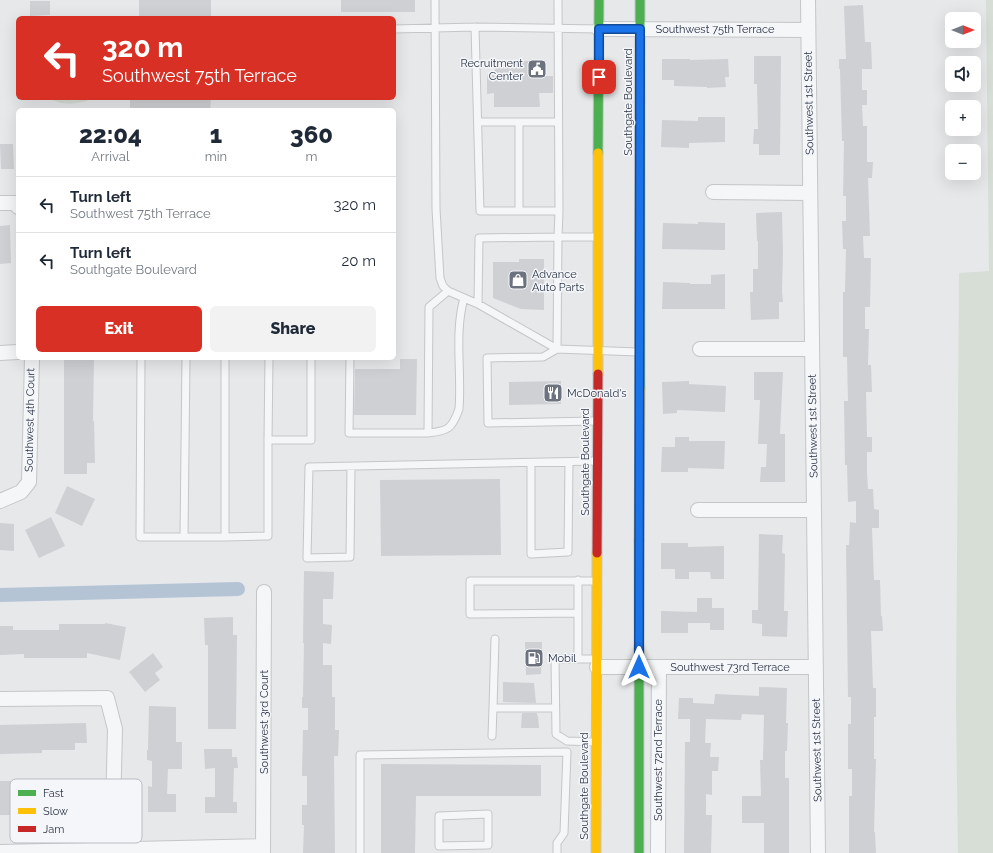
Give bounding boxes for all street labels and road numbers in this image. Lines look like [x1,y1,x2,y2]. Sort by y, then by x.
street label: Southwest 75th Terrace [655,23,775,36]
street label: Southgate Boulevard [622,48,635,156]
street label: Southwest 1st Street [802,51,816,155]
street label: Southwest 4th Court [23,368,37,472]
street label: Southwest 1st Street [806,374,820,478]
street label: Southgate Boulevard [579,408,592,516]
street label: Southwest 73rd Terrace [670,661,790,674]
street label: Southwest 3rd Court [258,670,271,774]
street label: Southwest 72nd Terrace [652,698,665,821]
street label: Southwest 1st Street [810,698,824,802]
street label: Southgate Boulevard [578,732,591,840]

